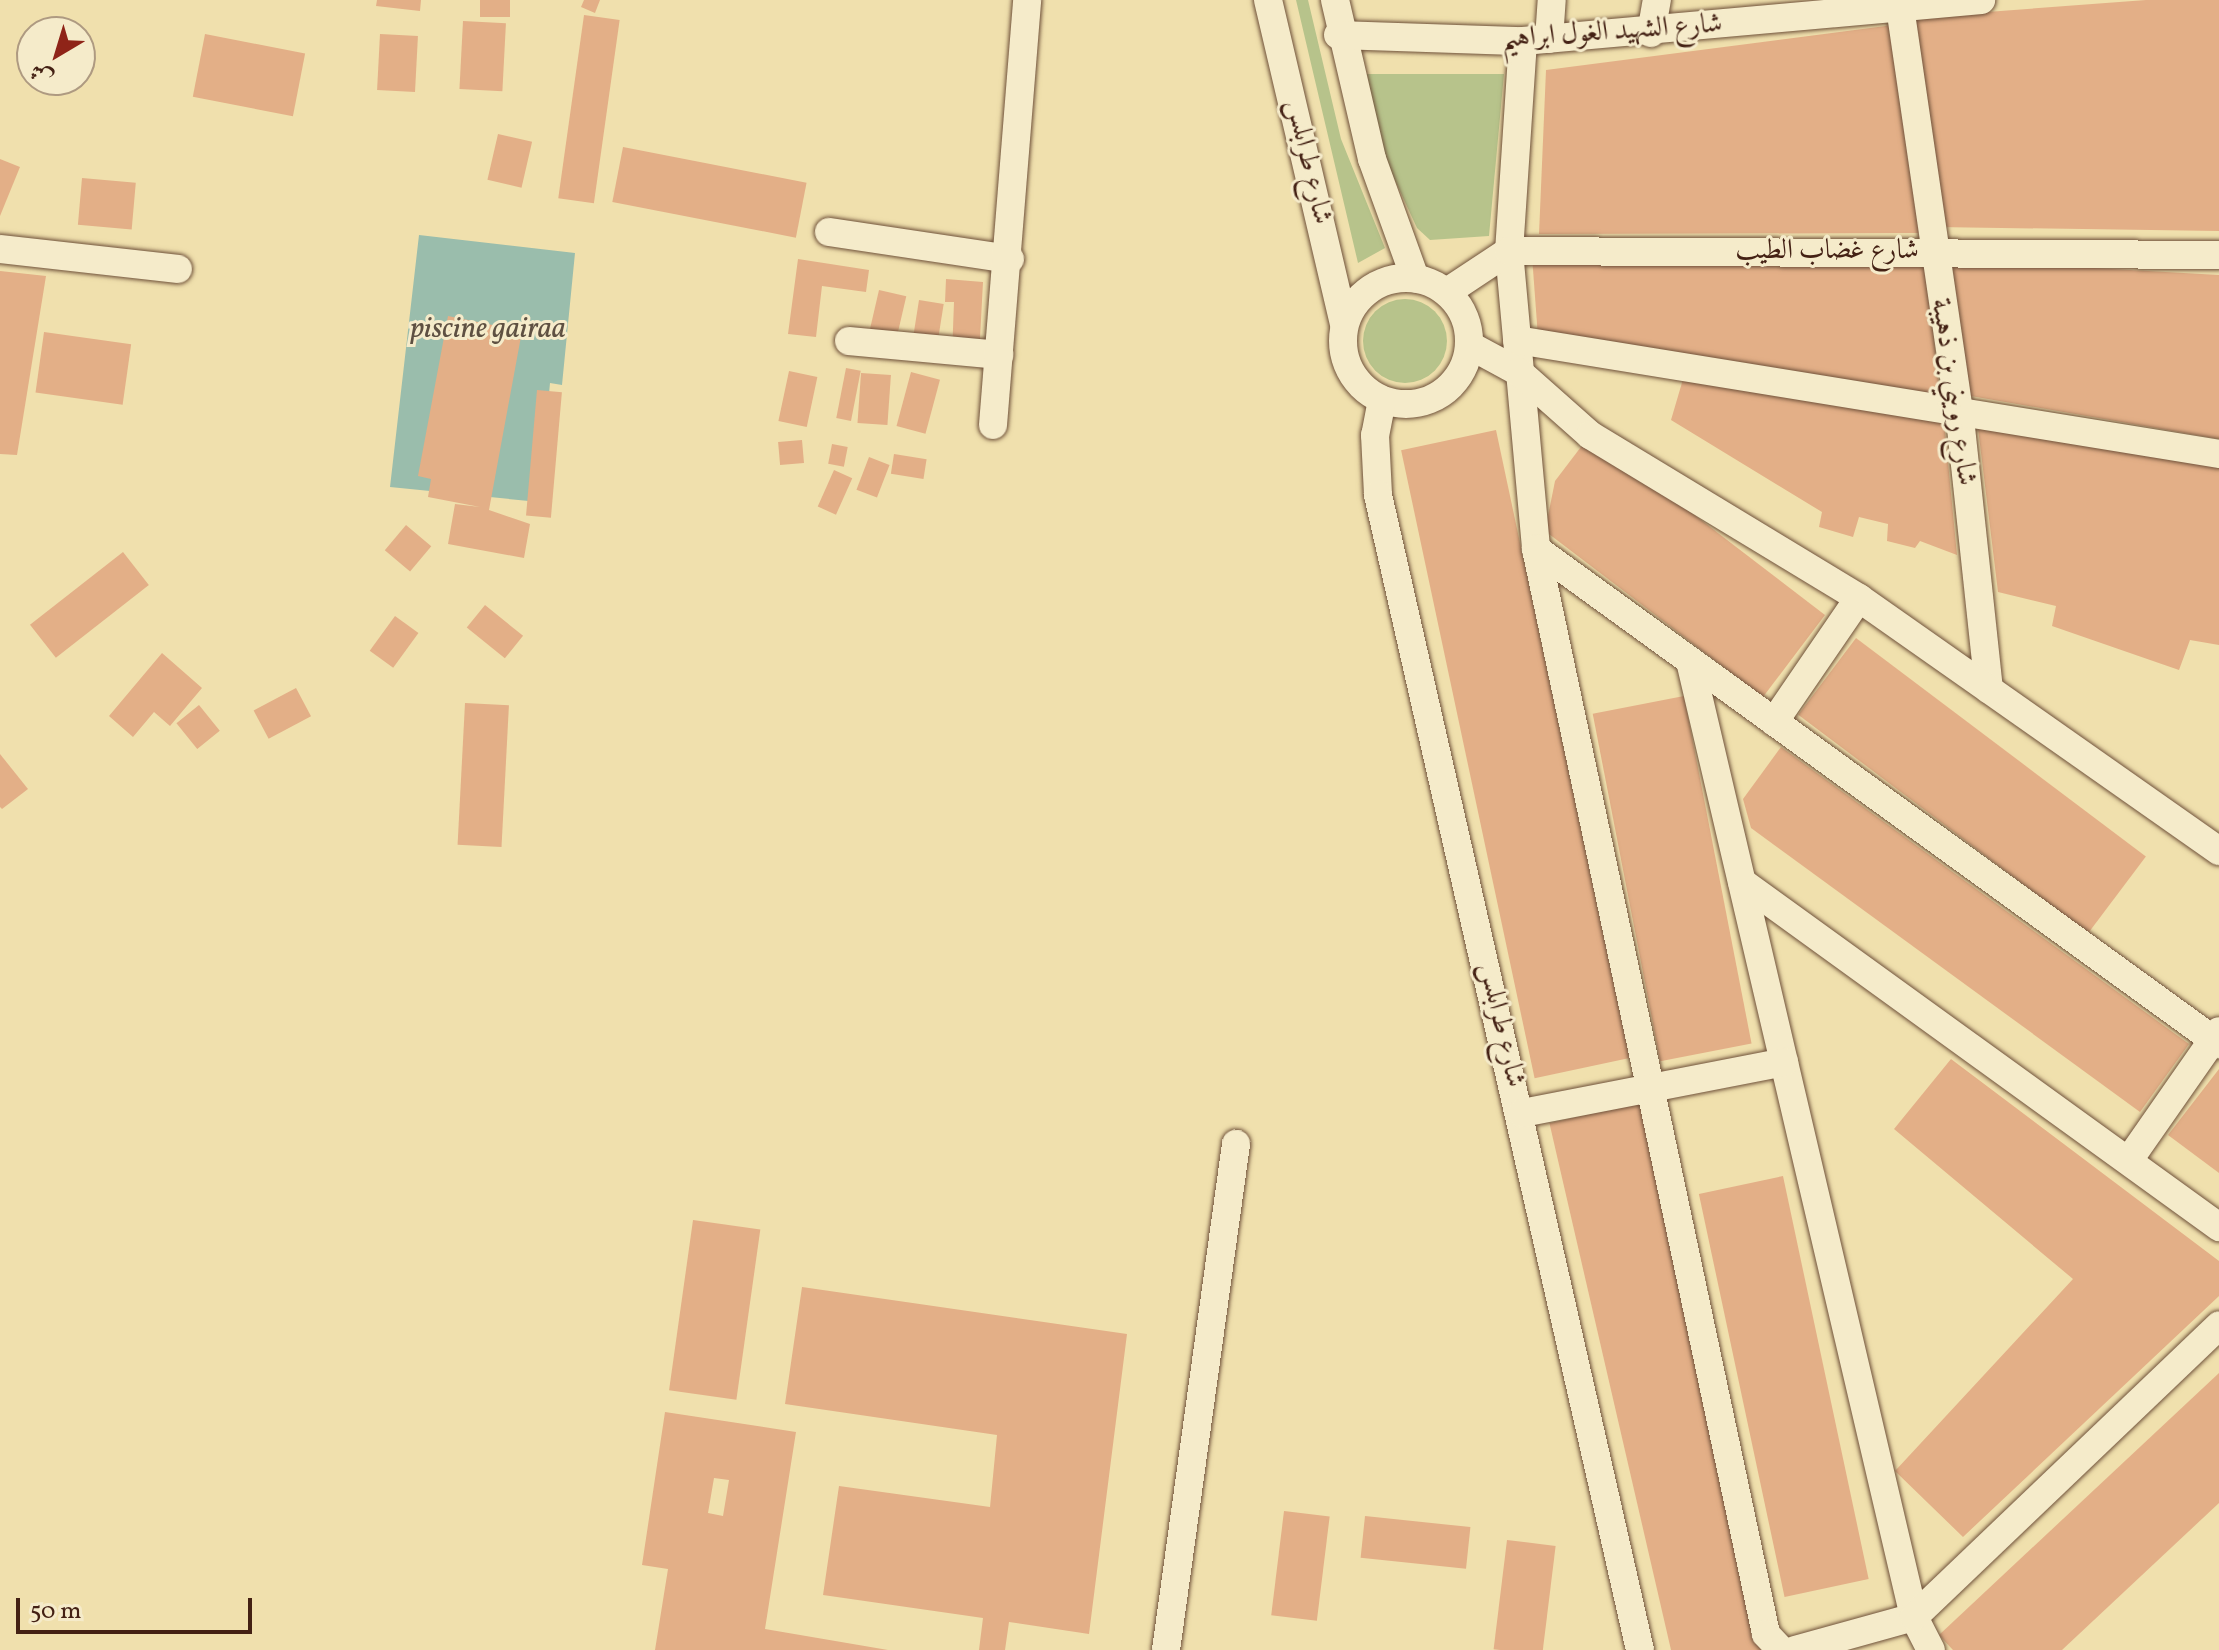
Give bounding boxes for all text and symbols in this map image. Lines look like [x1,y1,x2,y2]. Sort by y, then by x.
street label: شارع الشهيد الغول ابراهيم [1500,8,1724,56]
north arrow [16,16,96,96]
text: ش [24,55,60,93]
street label: شارع طرابلس [1277,96,1339,228]
street label: شارع غضاب الطيب [1735,234,1919,268]
street label: شارع رويني بن ذهيبة [1923,296,1983,488]
water label: piscine gairaa [410,311,566,347]
street label: شارع طرابلس [1470,959,1532,1091]
scale bar [20,1582,256,1632]
text: 50 m [30,1595,82,1629]

